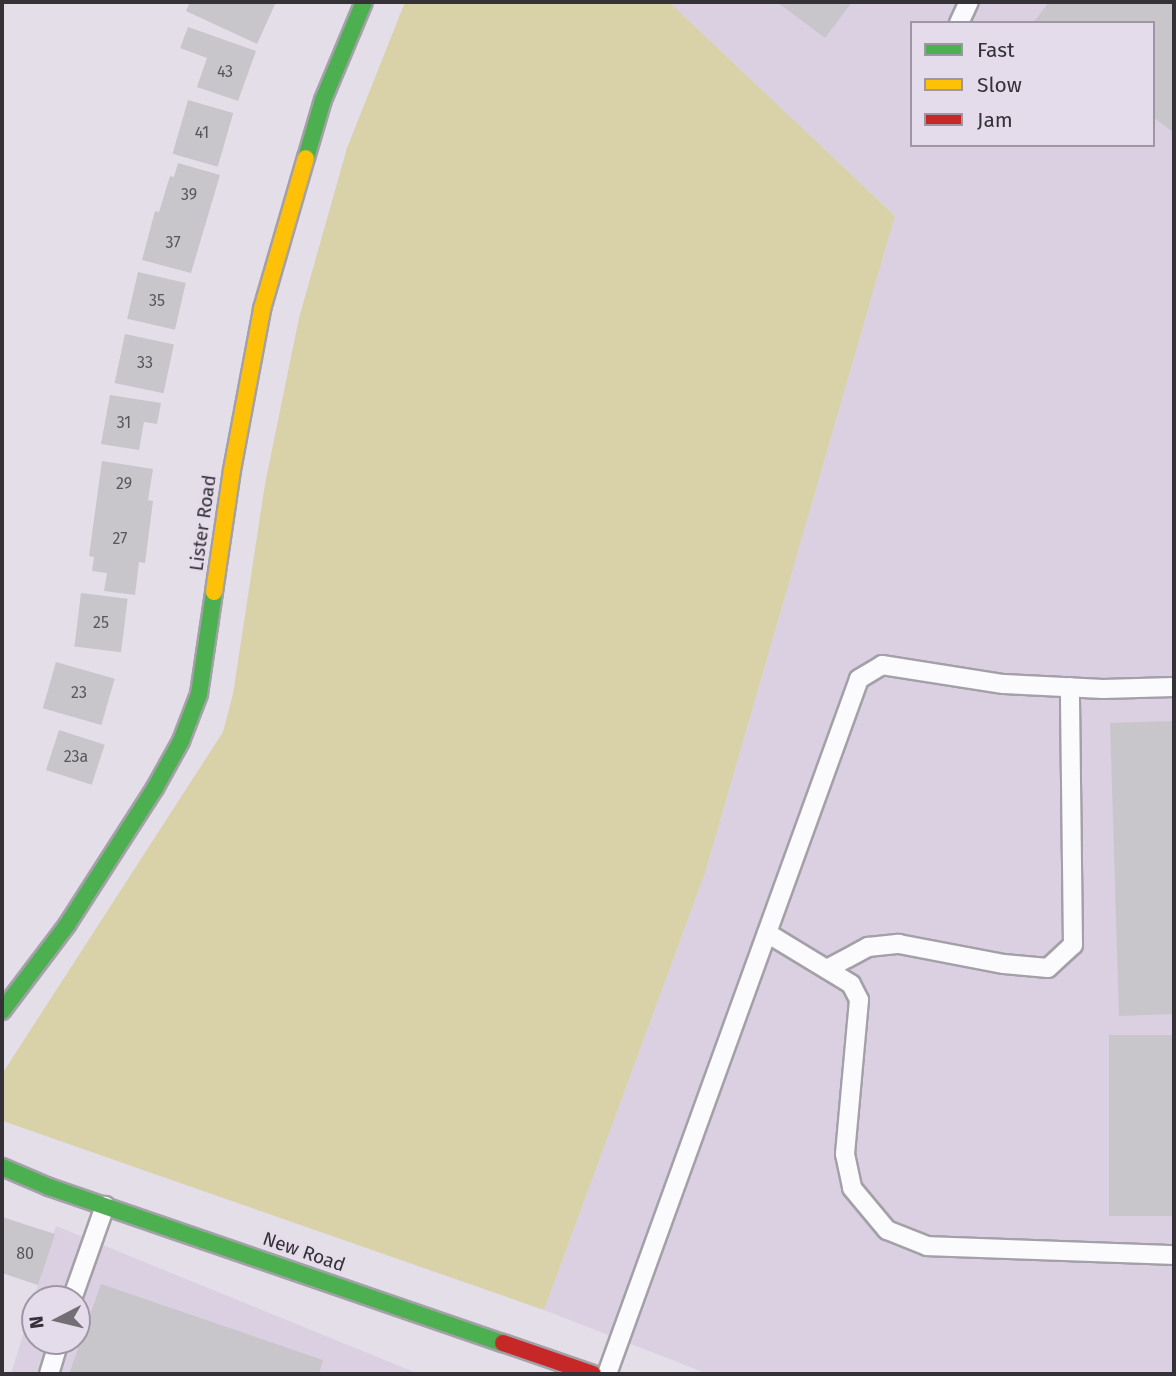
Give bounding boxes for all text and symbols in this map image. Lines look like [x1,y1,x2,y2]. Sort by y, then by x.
legend [910,21,1155,147]
text: Fast [977,37,1015,63]
house number: 43 [217,62,233,82]
text: Slow [977,72,1022,98]
text: Jam [977,107,1013,133]
house number: 41 [195,123,209,143]
house number: 39 [181,185,197,205]
house number: 37 [165,233,181,253]
house number: 35 [149,291,165,311]
house number: 33 [137,353,153,373]
house number: 31 [117,413,131,433]
street label: Lister Road [185,473,221,573]
house number: 29 [116,474,132,494]
house number: 27 [113,529,127,549]
house number: 25 [93,613,109,633]
house number: 23 [71,683,87,703]
house number: 23a [64,747,88,767]
street label: New Road [260,1227,348,1277]
house number: 80 [16,1244,34,1264]
north arrow [21,1285,91,1355]
text: N [24,1315,49,1330]

